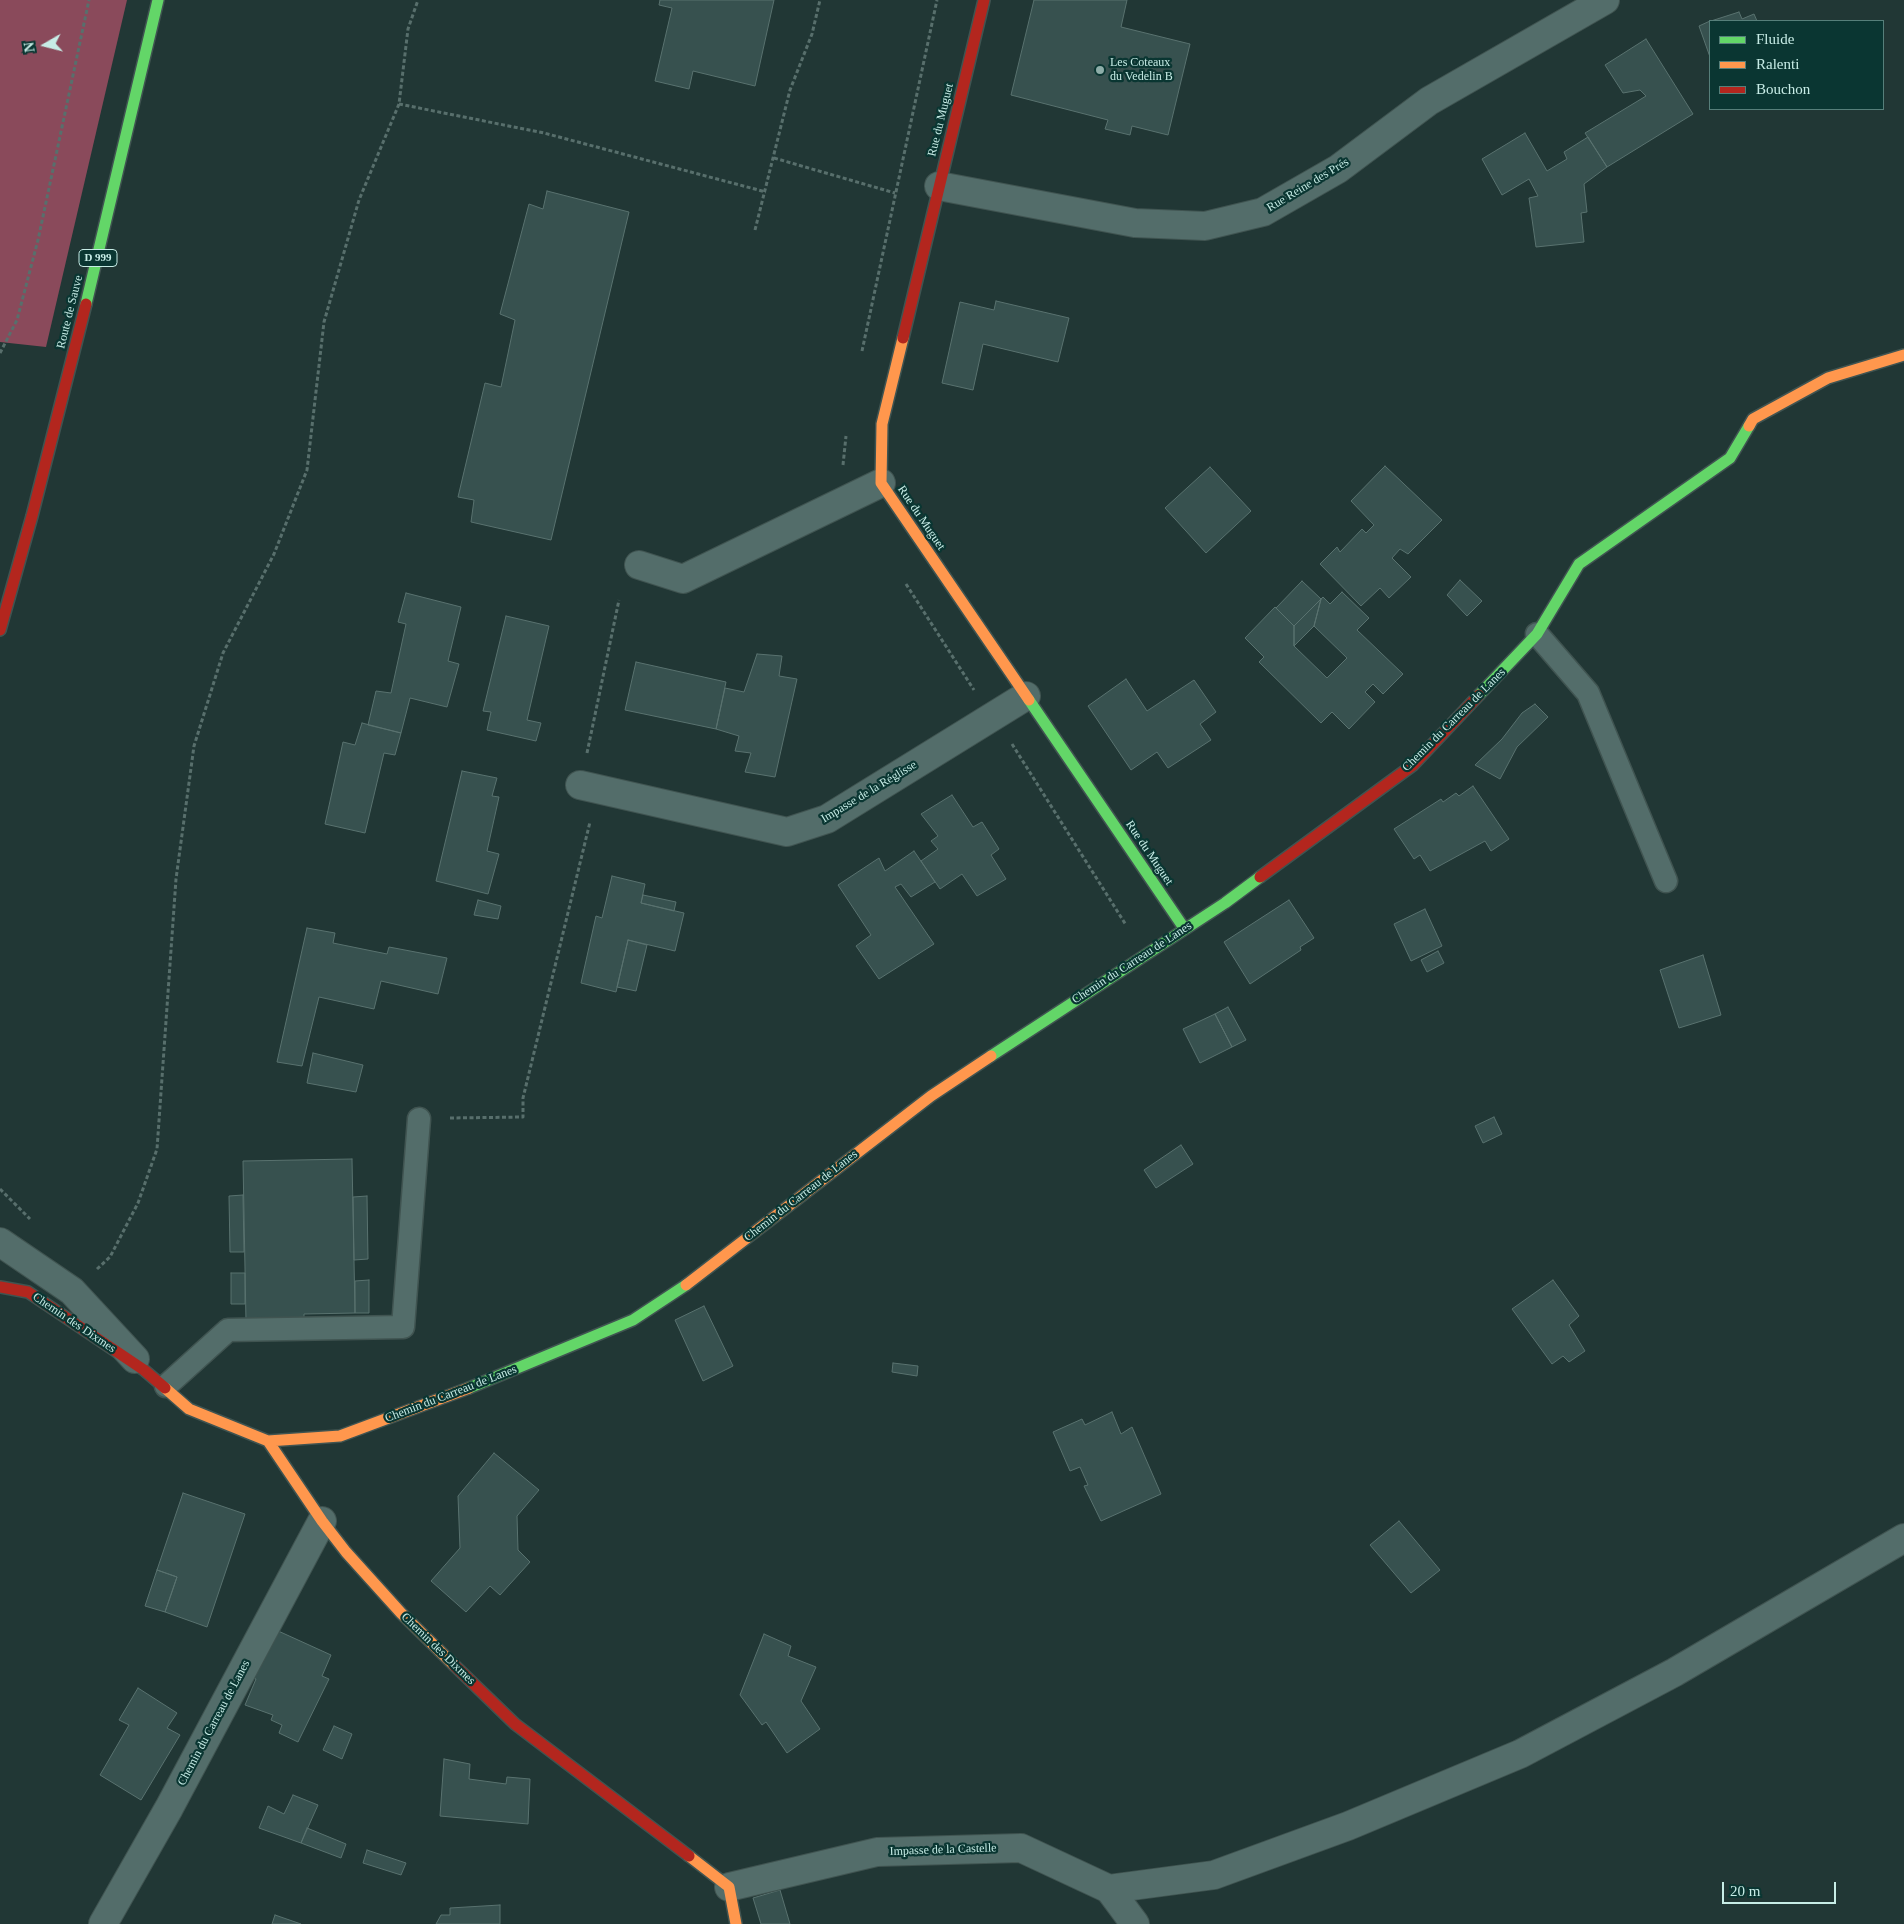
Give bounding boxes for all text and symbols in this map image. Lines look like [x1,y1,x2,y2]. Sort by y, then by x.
north arrow [20,20,70,70]
legend [1709,20,1884,110]
text: Fluide [1756,31,1794,47]
text: N [22,41,38,53]
place label: Les Coteaux du Vedelin B [1110,56,1173,84]
text: Ralenti [1756,56,1799,72]
marker: Les Coteaux du Vedelin B [1094,64,1106,76]
text: Bouchon [1756,81,1810,97]
street label: Rue du Muguet [925,82,957,158]
street label: Rue Reine des Prés [1264,155,1352,215]
road number: D 999 [79,250,117,266]
street label: Route de Sauve [54,274,86,350]
street label: Rue du Muguet [894,483,948,553]
street label: Chemin du Carreau de Lanes [1399,665,1509,775]
street label: Impasse de la Réglisse [819,758,919,826]
street label: Rue du Muguet [1122,818,1176,888]
street label: Chemin du Carreau de Lanes [1069,919,1195,1007]
street label: Chemin du Carreau de Lanes [741,1147,861,1245]
street label: Chemin des Dixmes [30,1290,118,1356]
street label: Chemin du Carreau de Lanes [383,1362,519,1426]
street label: Chemin des Dixmes [398,1610,478,1688]
street label: Chemin du Carreau de Lanes [175,1658,253,1788]
street label: Impasse de la Castelle [889,1841,997,1859]
scale bar [1724,1872,1838,1904]
text: 20 m [1730,1883,1760,1899]

